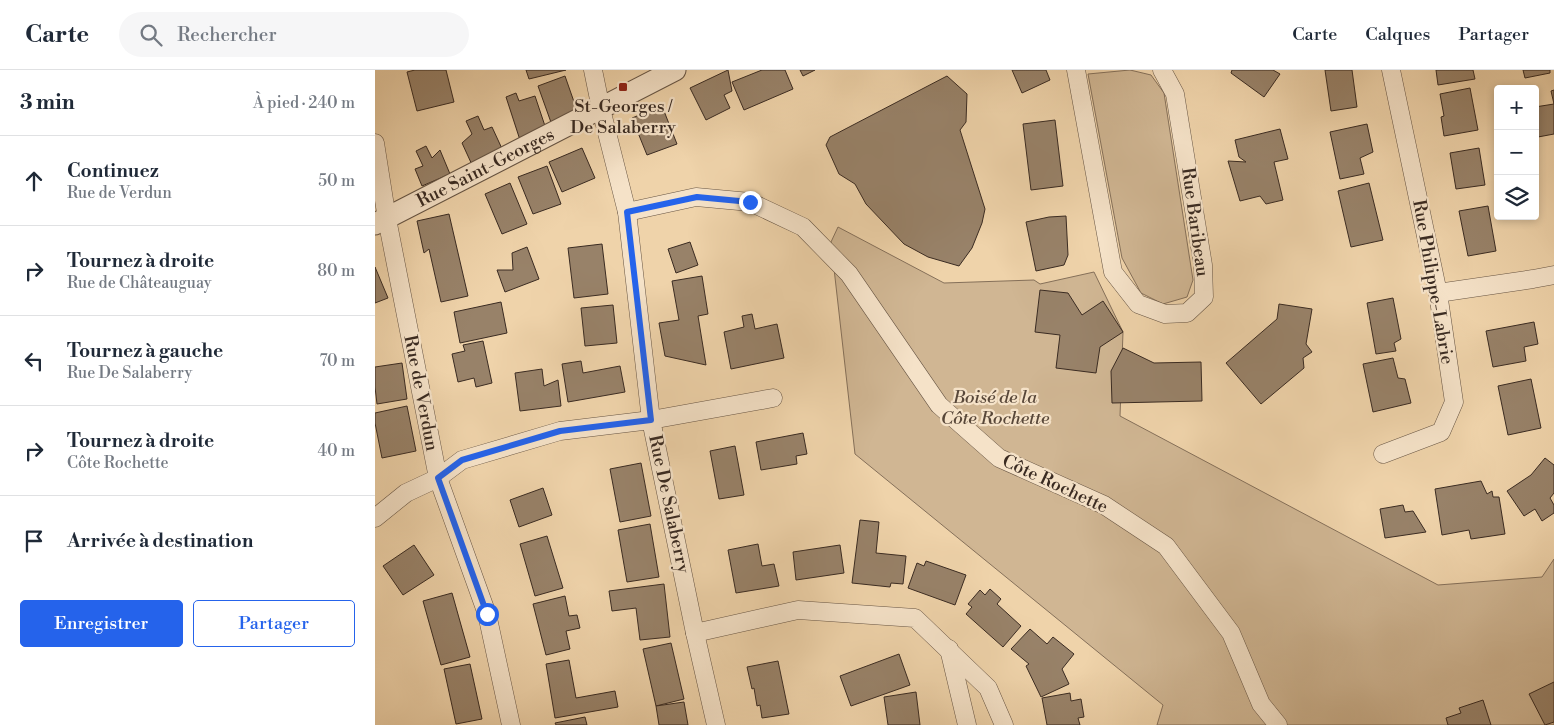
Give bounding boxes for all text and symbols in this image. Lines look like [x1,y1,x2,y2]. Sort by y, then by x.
search box [119,12,469,57]
text: Carte [25,20,89,50]
icon: search [137,21,165,49]
text: Rechercher [177,23,277,47]
text: Carte [1292,23,1337,46]
text: Calques [1365,23,1430,46]
text: Partager [1458,23,1529,46]
marker: St-Georges / De Salaberry [617,81,629,93]
map controls [1494,85,1539,220]
button: + [1494,85,1539,130]
text: 3 min [20,90,75,116]
text: À pied · 240 m [253,93,355,113]
place label: St-Georges / De Salaberry [570,95,676,139]
street label: Rue Saint-Georges [413,122,558,212]
button: − [1494,130,1539,175]
text: Continuez [67,159,159,183]
street label: Rue Baribeau [1176,166,1214,279]
icon: ahead [20,167,48,195]
text: 50 m [318,171,355,191]
button: layers [1494,175,1539,220]
text: Rue de Verdun [67,183,172,203]
route end [739,191,762,214]
street label: Rue Philippe-Labrie [1407,198,1459,366]
text: Tournez à droite [67,249,214,273]
icon: right [20,257,48,285]
text: 80 m [317,261,355,281]
text: Rue de Châteauguay [67,273,212,293]
street label: Rue de Verdun [398,333,444,453]
text: Tournez à gauche [67,339,223,363]
icon: left [20,347,48,375]
text: 70 m [319,351,355,371]
text: Rue De Salaberry [67,363,192,383]
park label: Boisé de la Côte Rochette [941,386,1050,430]
text: Tournez à droite [67,429,214,453]
street label: Rue De Salaberry [643,433,695,575]
icon: right [20,437,48,465]
text: 40 m [318,441,355,461]
street label: Côte Rochette [998,449,1112,519]
text: Côte Rochette [67,453,169,473]
icon: arrive [20,527,48,555]
text: Arrivée à destination [67,529,253,553]
button: Enregistrer [20,600,183,647]
button: Partager [193,600,355,647]
route start [476,603,499,626]

